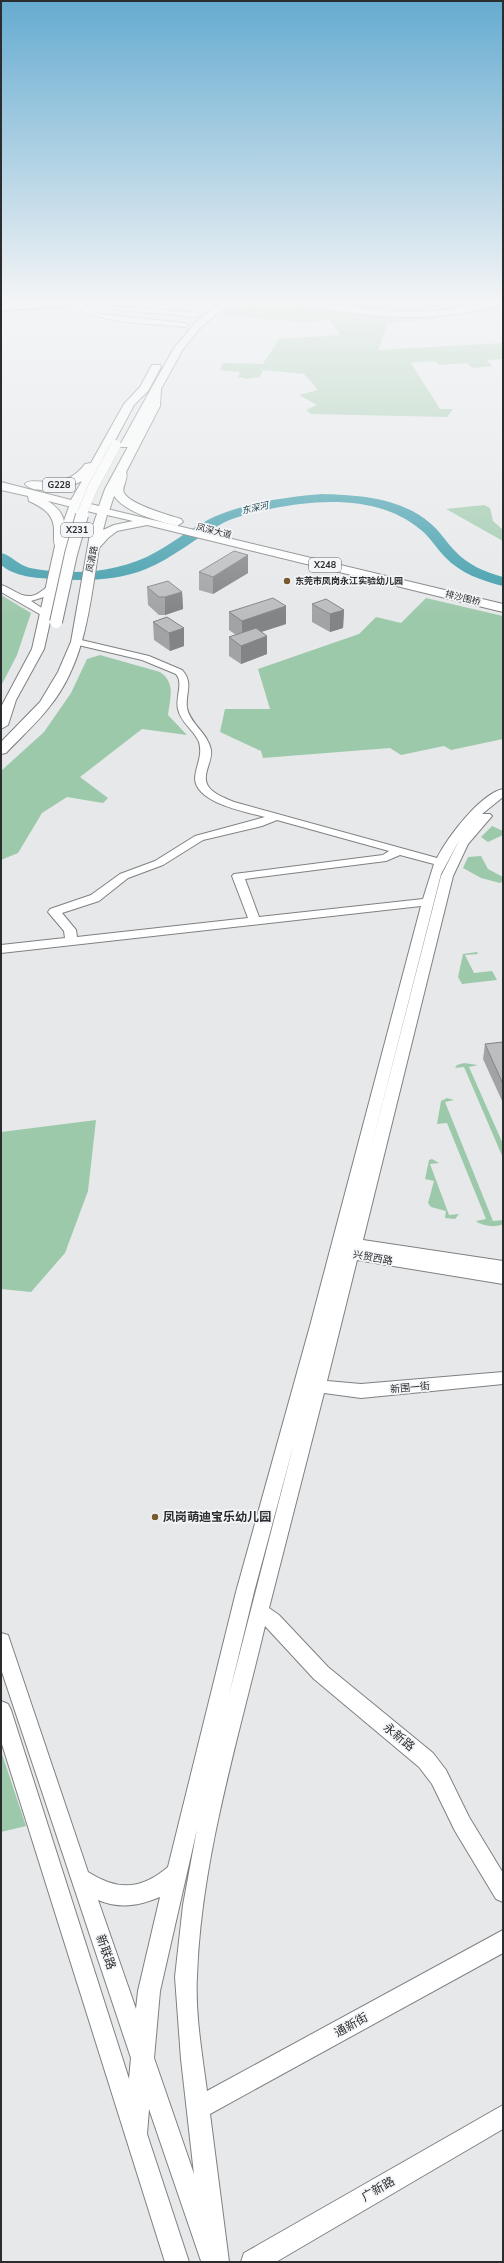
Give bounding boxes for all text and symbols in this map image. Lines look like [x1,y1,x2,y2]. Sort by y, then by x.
road number: G228 [43,478,75,492]
water label: 东深河 [240,499,271,516]
street label: 凤深大道 [195,521,233,540]
road number: X231 [61,523,93,537]
street label: 凤清路 [84,545,99,573]
road number: X248 [309,558,341,572]
place label: 东莞市凤岗永江实验幼儿园 [295,575,403,586]
marker: 东莞市凤岗永江实验幼儿园 [282,576,292,586]
street label: 排沙围桥 [444,588,483,607]
street label: 兴贸西路 [352,1248,394,1267]
street label: 新围一街 [390,1379,431,1396]
place label: 凤岗萌迪宝乐幼儿园 [163,1509,271,1524]
marker: 凤岗萌迪宝乐幼儿园 [150,1512,160,1522]
street label: 永新路 [381,1719,418,1754]
street label: 新联路 [94,1932,119,1971]
street label: 通新街 [331,2009,370,2040]
street label: 广新路 [358,2173,397,2204]

